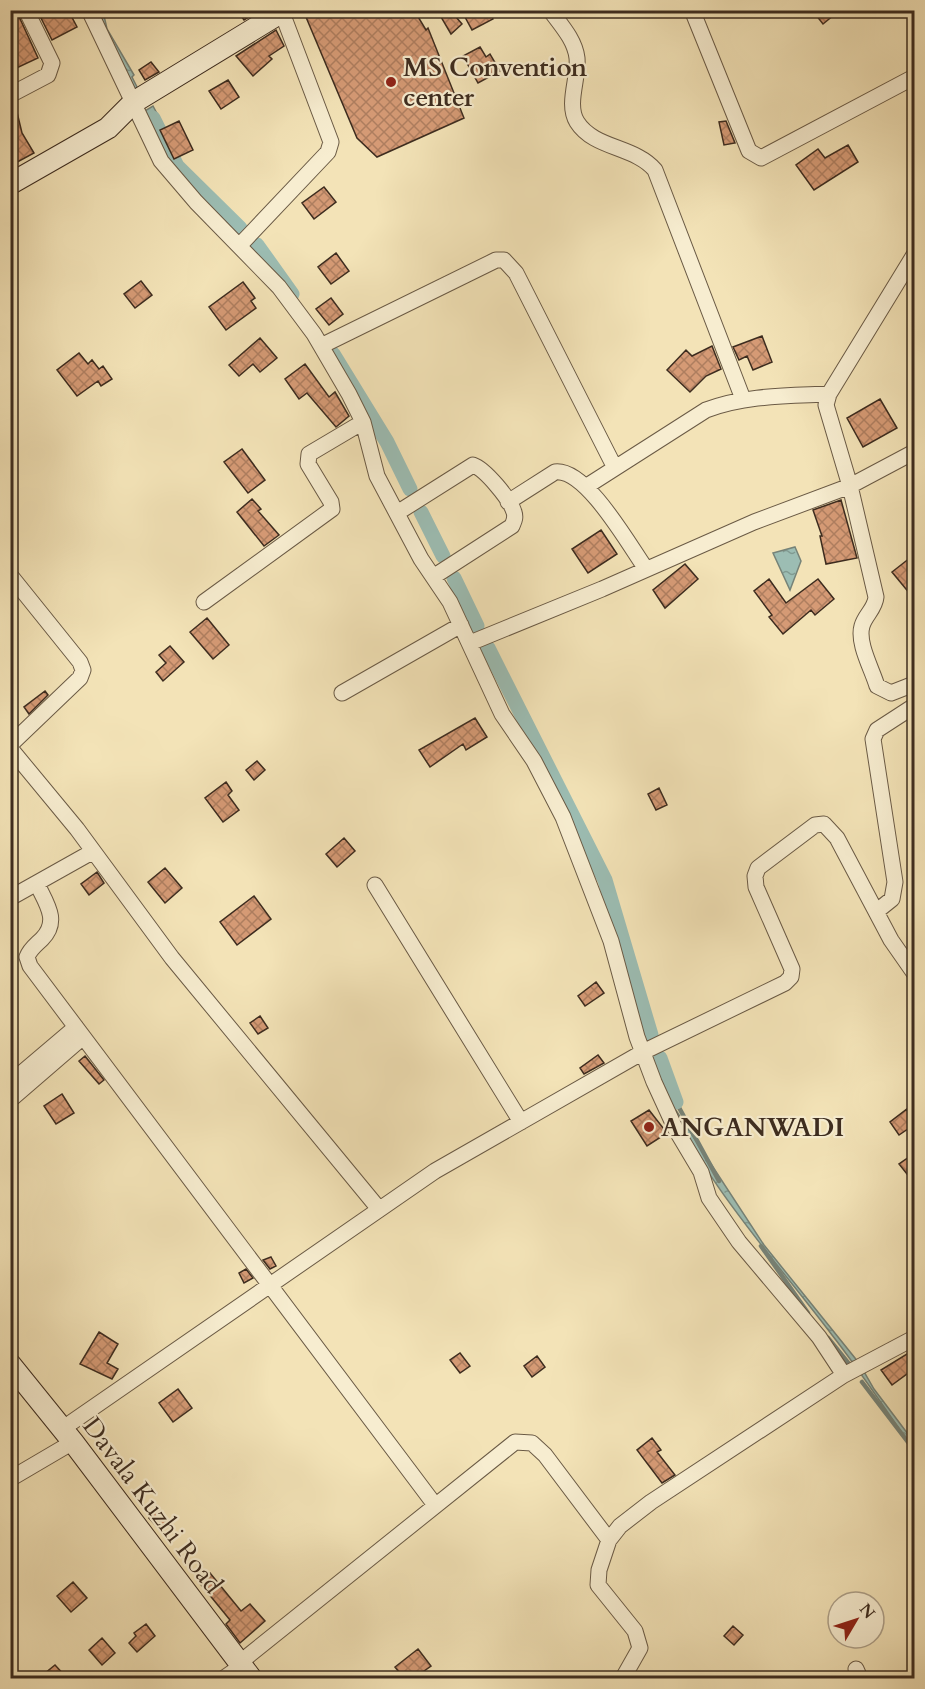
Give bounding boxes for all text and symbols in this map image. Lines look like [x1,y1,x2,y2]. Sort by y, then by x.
place label: MS Convention center [403,50,588,115]
marker: MS Convention center [384,75,398,89]
place label: ANGANWADI [661,1110,844,1145]
marker: ANGANWADI [642,1120,656,1134]
street label: Davala Kuzhi Road [75,1410,231,1601]
north arrow [826,1590,886,1650]
text: N [854,1599,880,1624]

